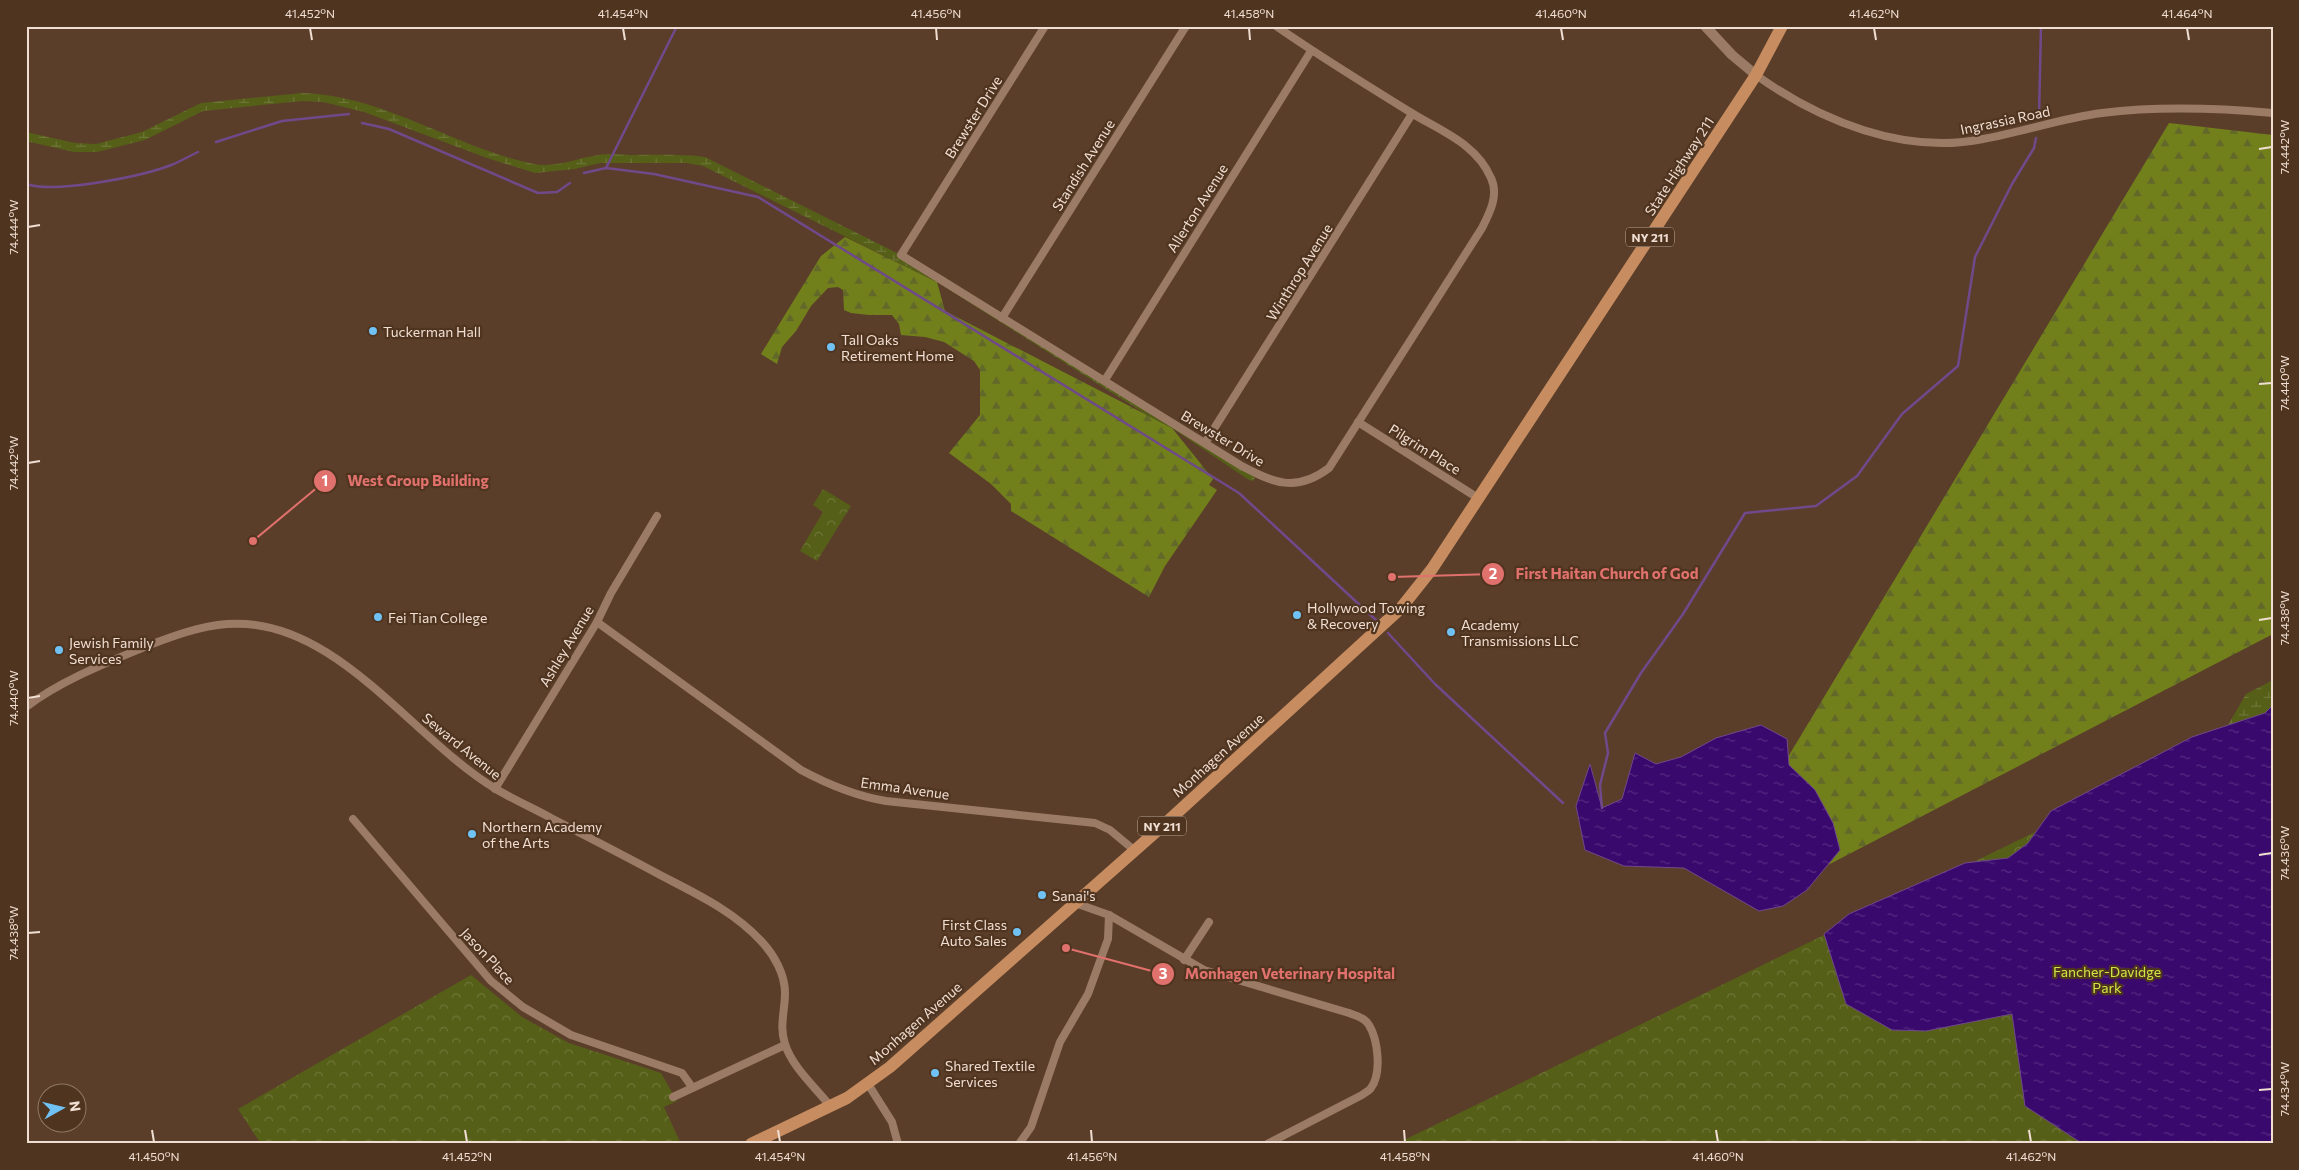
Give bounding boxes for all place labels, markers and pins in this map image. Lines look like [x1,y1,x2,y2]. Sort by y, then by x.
place label: Tuckerman Hall [383,323,481,340]
marker: Tuckerman Hall [367,325,379,337]
place label: Tall Oaks Retirement Home [841,331,954,364]
marker: Tall Oaks Retirement Home [825,341,837,353]
callout: West Group Building [313,466,499,496]
callout: First Haitan Church of God [1481,559,1709,589]
place label: Hollywood Towing & Recovery [1307,599,1426,632]
place label: Fei Tian College [388,609,487,626]
marker: Hollywood Towing & Recovery [1291,609,1303,621]
marker: Fei Tian College [372,611,384,623]
place label: Academy Transmissions LLC [1461,616,1579,649]
marker: Academy Transmissions LLC [1445,626,1457,638]
place label: Jewish Family Services [69,634,154,667]
marker: Jewish Family Services [53,644,65,656]
place label: Northern Academy of the Arts [482,818,602,851]
marker: Northern Academy of the Arts [466,828,478,840]
place label: Sanai's [1052,887,1096,904]
marker: Sanai's [1036,889,1048,901]
place label: First Class Auto Sales [940,916,1007,949]
marker: First Class Auto Sales [1011,926,1023,938]
callout: Monhagen Veterinary Hospital [1150,959,1406,989]
place label: Shared Textile Services [945,1057,1035,1090]
marker: Shared Textile Services [929,1067,941,1079]

